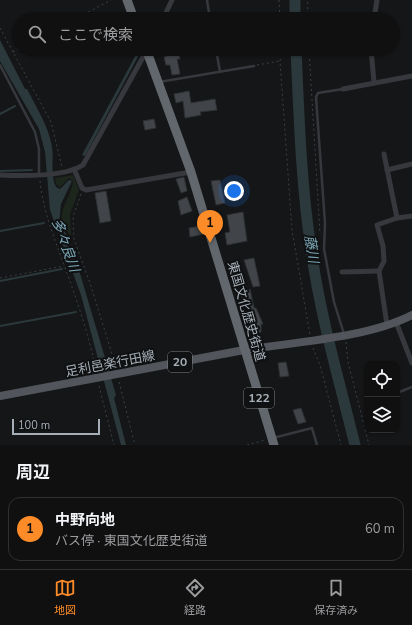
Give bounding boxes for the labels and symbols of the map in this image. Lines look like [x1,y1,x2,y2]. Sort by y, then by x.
your location [224,181,244,201]
pin: 1 [197,210,223,243]
water label: 多々良川 [47,216,85,277]
water label: 藤川 [300,234,323,266]
street label: 東国文化歴史街道 [223,259,269,364]
street label: 足利邑楽行田線 [64,346,157,381]
road number: 20 [168,352,192,372]
road number: 122 [244,388,274,408]
scale bar [12,417,100,436]

